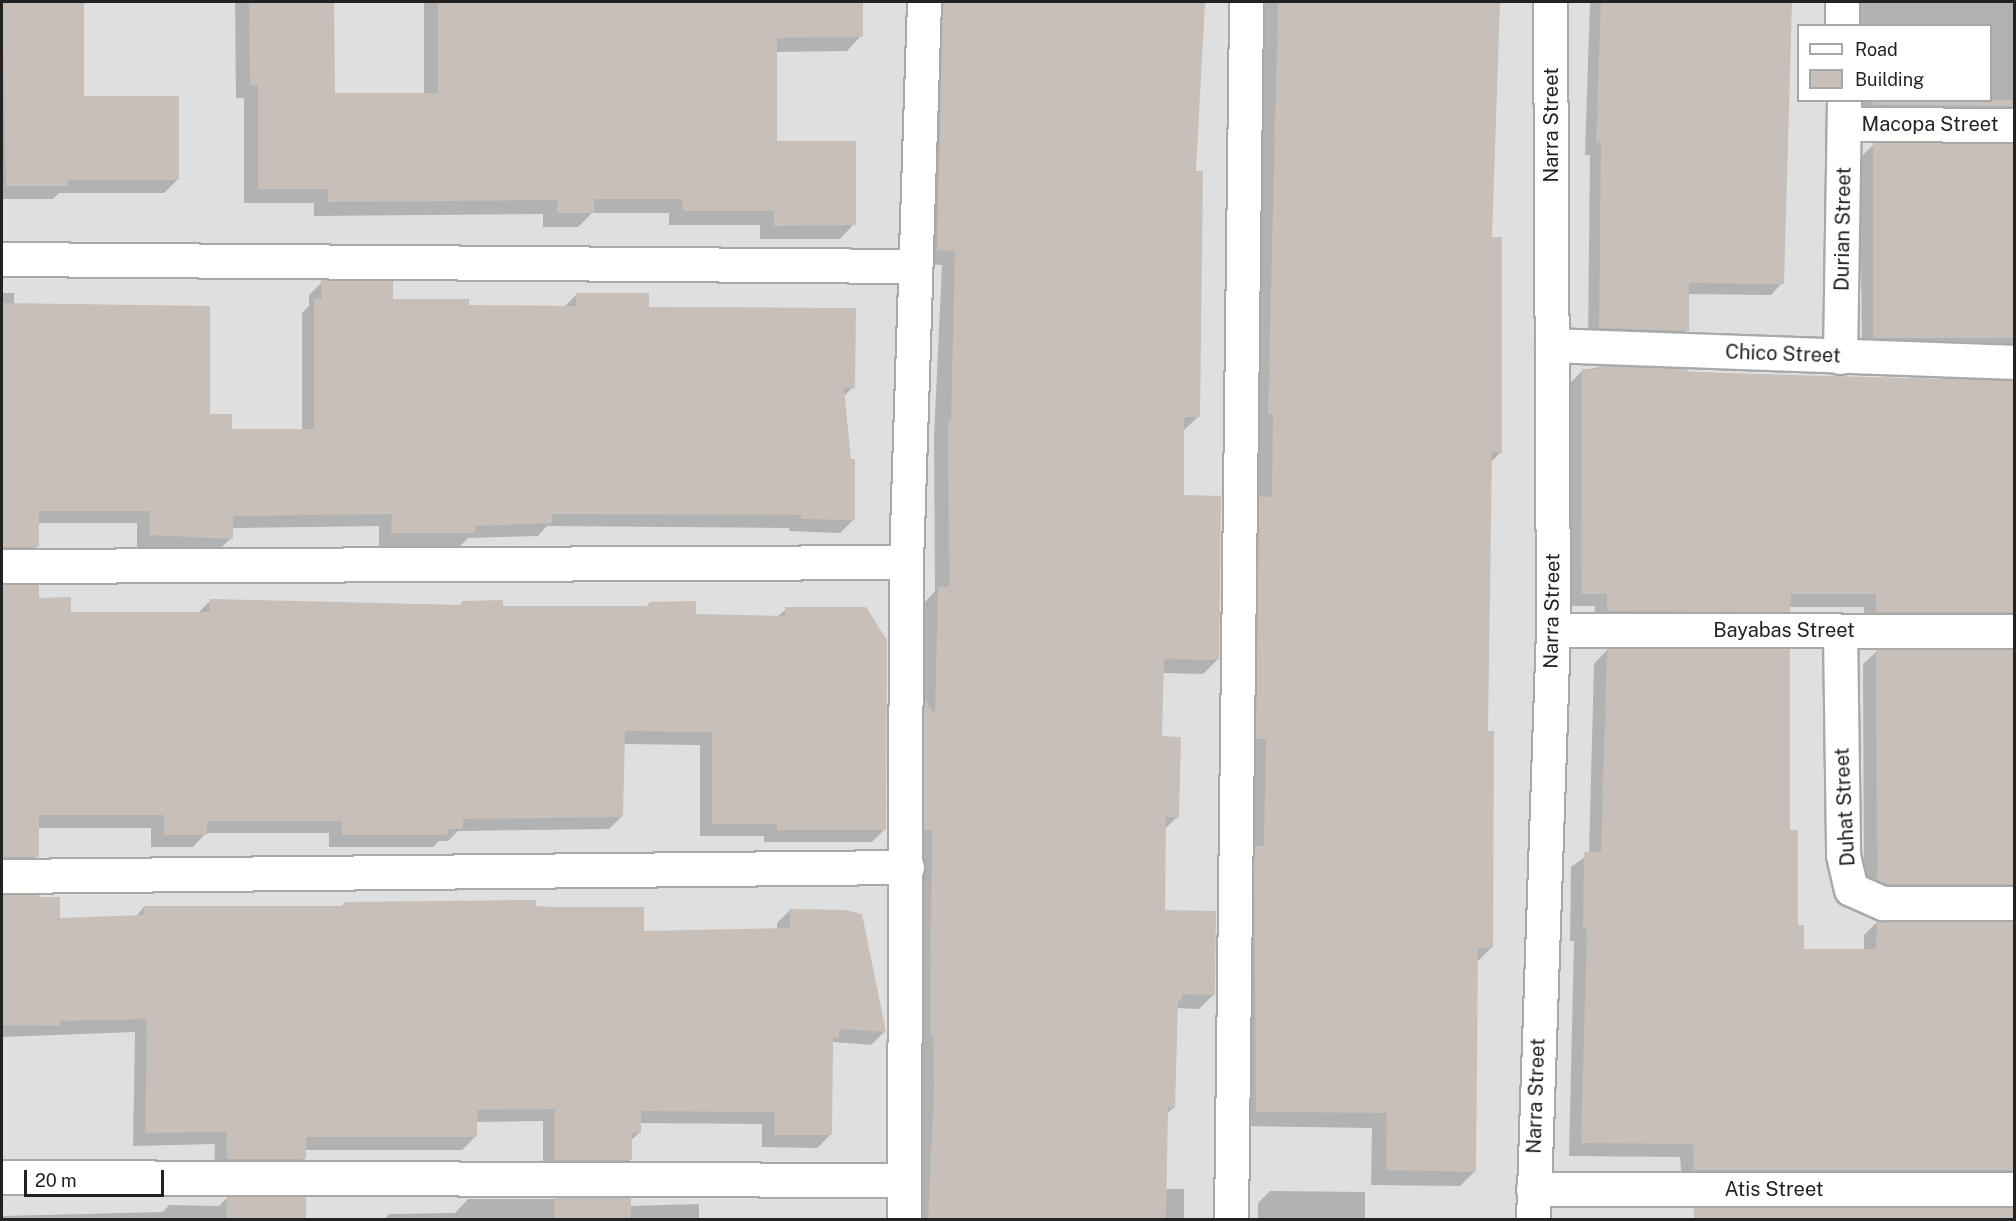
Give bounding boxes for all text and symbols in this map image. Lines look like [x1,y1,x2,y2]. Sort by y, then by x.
legend [1797,24,1992,102]
text: Road [1855,39,1898,60]
street label: Narra Street [1539,67,1563,183]
text: Building [1855,69,1924,90]
street label: Macopa Street [1862,112,1998,136]
street label: Durian Street [1830,167,1856,291]
street label: Chico Street [1725,340,1841,368]
street label: Narra Street [1539,553,1565,669]
street label: Bayabas Street [1713,618,1855,642]
street label: Duhat Street [1830,747,1860,867]
street label: Narra Street [1522,1038,1550,1154]
scale bar [27,1158,166,1196]
text: 20 m [35,1170,77,1191]
street label: Atis Street [1724,1177,1824,1201]

